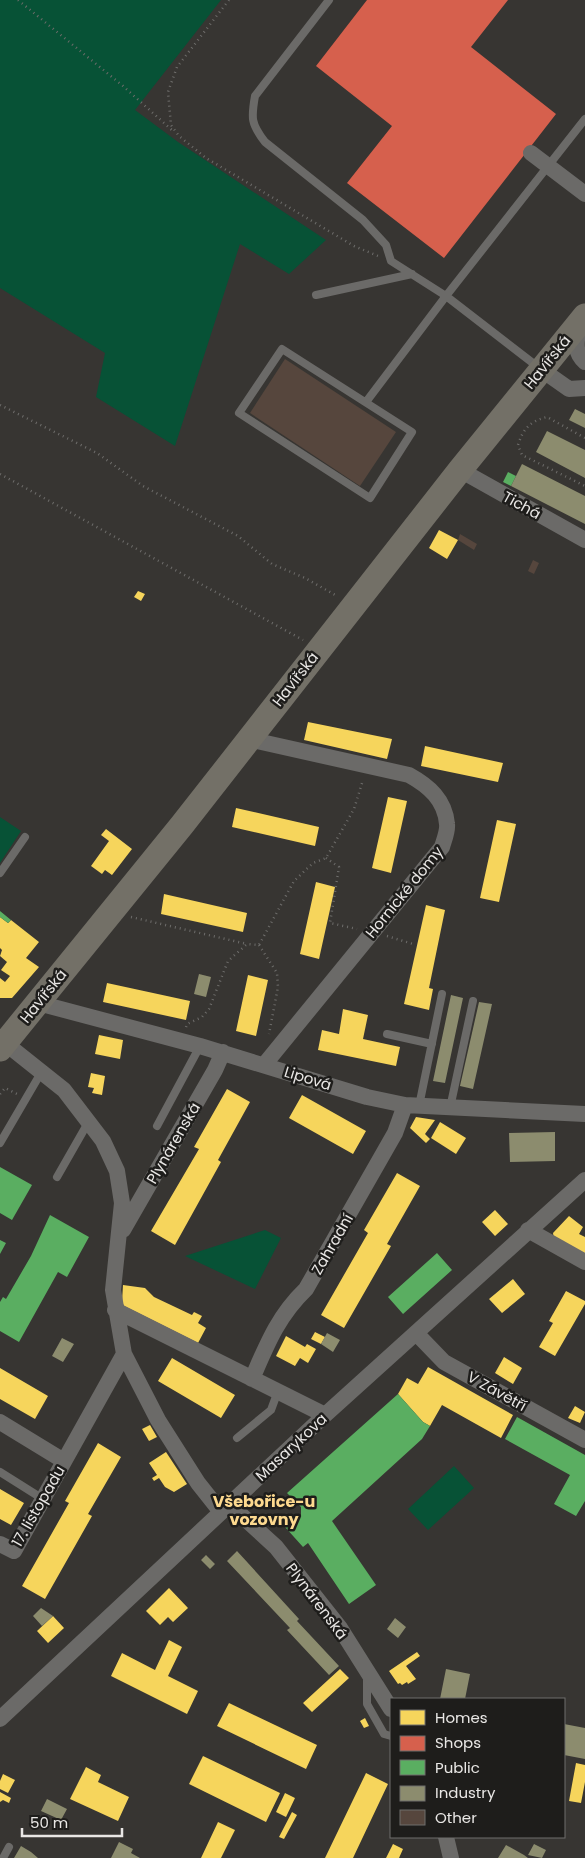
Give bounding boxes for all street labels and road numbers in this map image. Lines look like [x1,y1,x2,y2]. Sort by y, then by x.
street label: Havířská [519,331,575,393]
street label: Tichá [499,486,545,524]
street label: Havířská [267,647,323,711]
street label: Hornické domy [360,841,448,942]
street label: Havířská [15,965,71,1027]
street label: Lipová [282,1061,334,1095]
street label: Plynárenská [141,1098,205,1188]
street label: Zahradní [306,1209,358,1278]
street label: V Závětří [464,1366,531,1416]
street label: Masarykova [251,1408,331,1486]
street label: 17. listopadu [6,1462,70,1550]
street label: Plynárenská [281,1558,353,1644]

